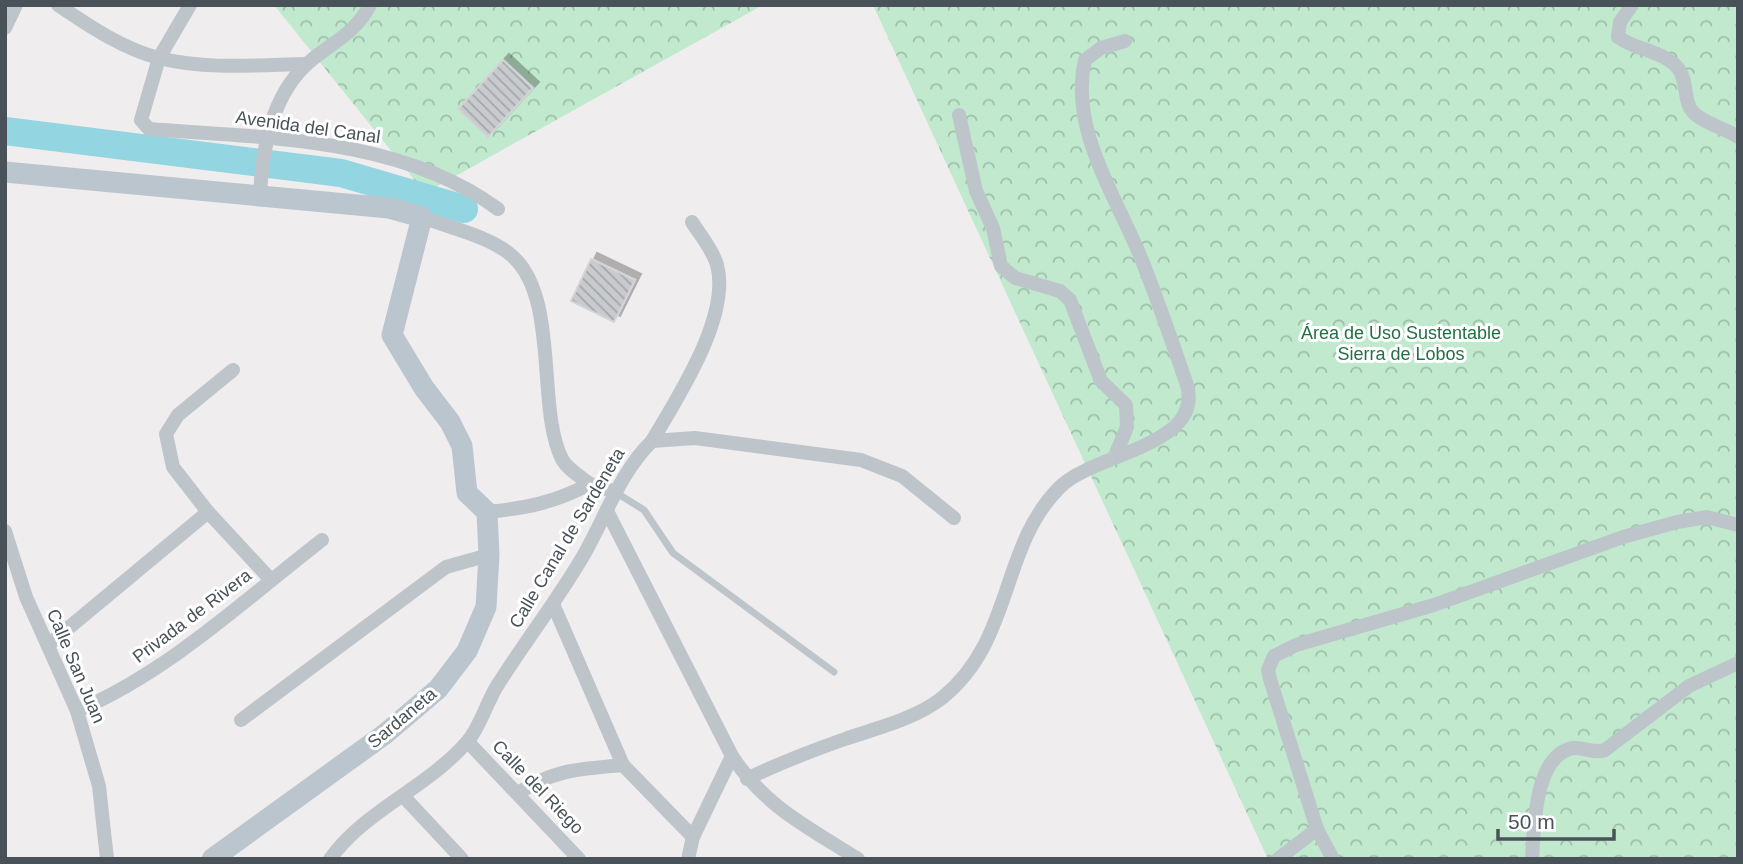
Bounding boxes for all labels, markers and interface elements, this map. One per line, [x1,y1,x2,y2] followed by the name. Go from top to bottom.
[234,107,382,147] street label: Avenida del Canal
[1301,323,1501,364] park label: Área de Uso Sustentable Sierra de Lobos
[505,444,629,631] street label: Calle Canal de Sardeneta
[129,564,256,667] street label: Privada de Rivera
[43,606,109,726] street label: Calle San Juan
[364,683,441,752] street label: Sardaneta
[488,736,588,838] street label: Calle del Riego
[1498,798,1614,842] scale bar
[1508,810,1555,833] text: 50 m

